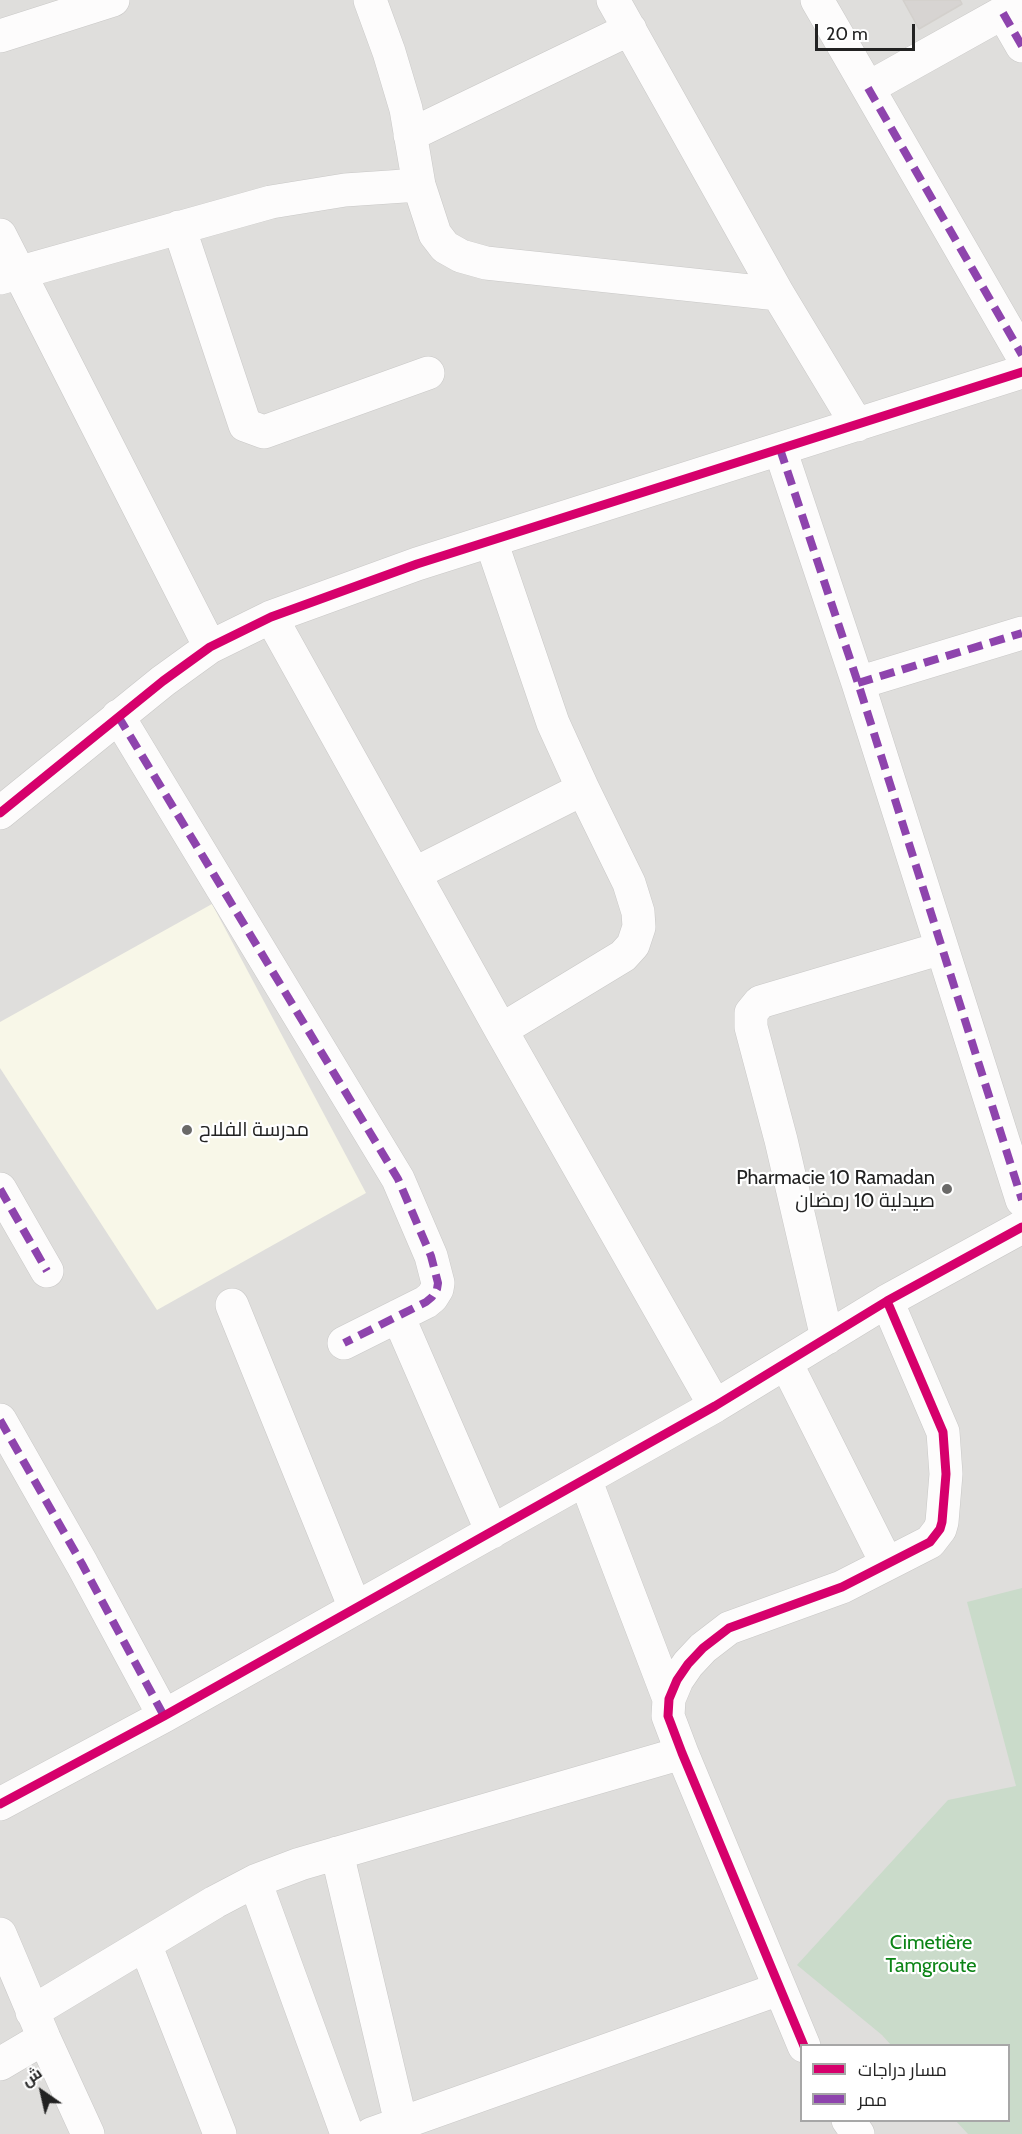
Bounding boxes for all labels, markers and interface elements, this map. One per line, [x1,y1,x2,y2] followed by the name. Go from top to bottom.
[818,12,918,50] scale bar
[826,23,868,45] text: 20 m
[199,1118,309,1142] place label: مدرسة الفلاح
[180,1123,194,1137] marker: مدرسة الفلاح
[736,1166,935,1213] place label: Pharmacie 10 Ramadan صيدلية 10 رمضان
[940,1182,954,1196] marker: Pharmacie 10 Ramadan صيدلية 10 رمضان
[886,1931,976,1978] park label: Cimetière Tamgroute
[800,2044,1010,2122] legend
[858,2059,947,2081] text: مسار دراجات
[12,2062,72,2122] north arrow
[18,2063,45,2090] text: ش
[858,2089,887,2111] text: ممر

